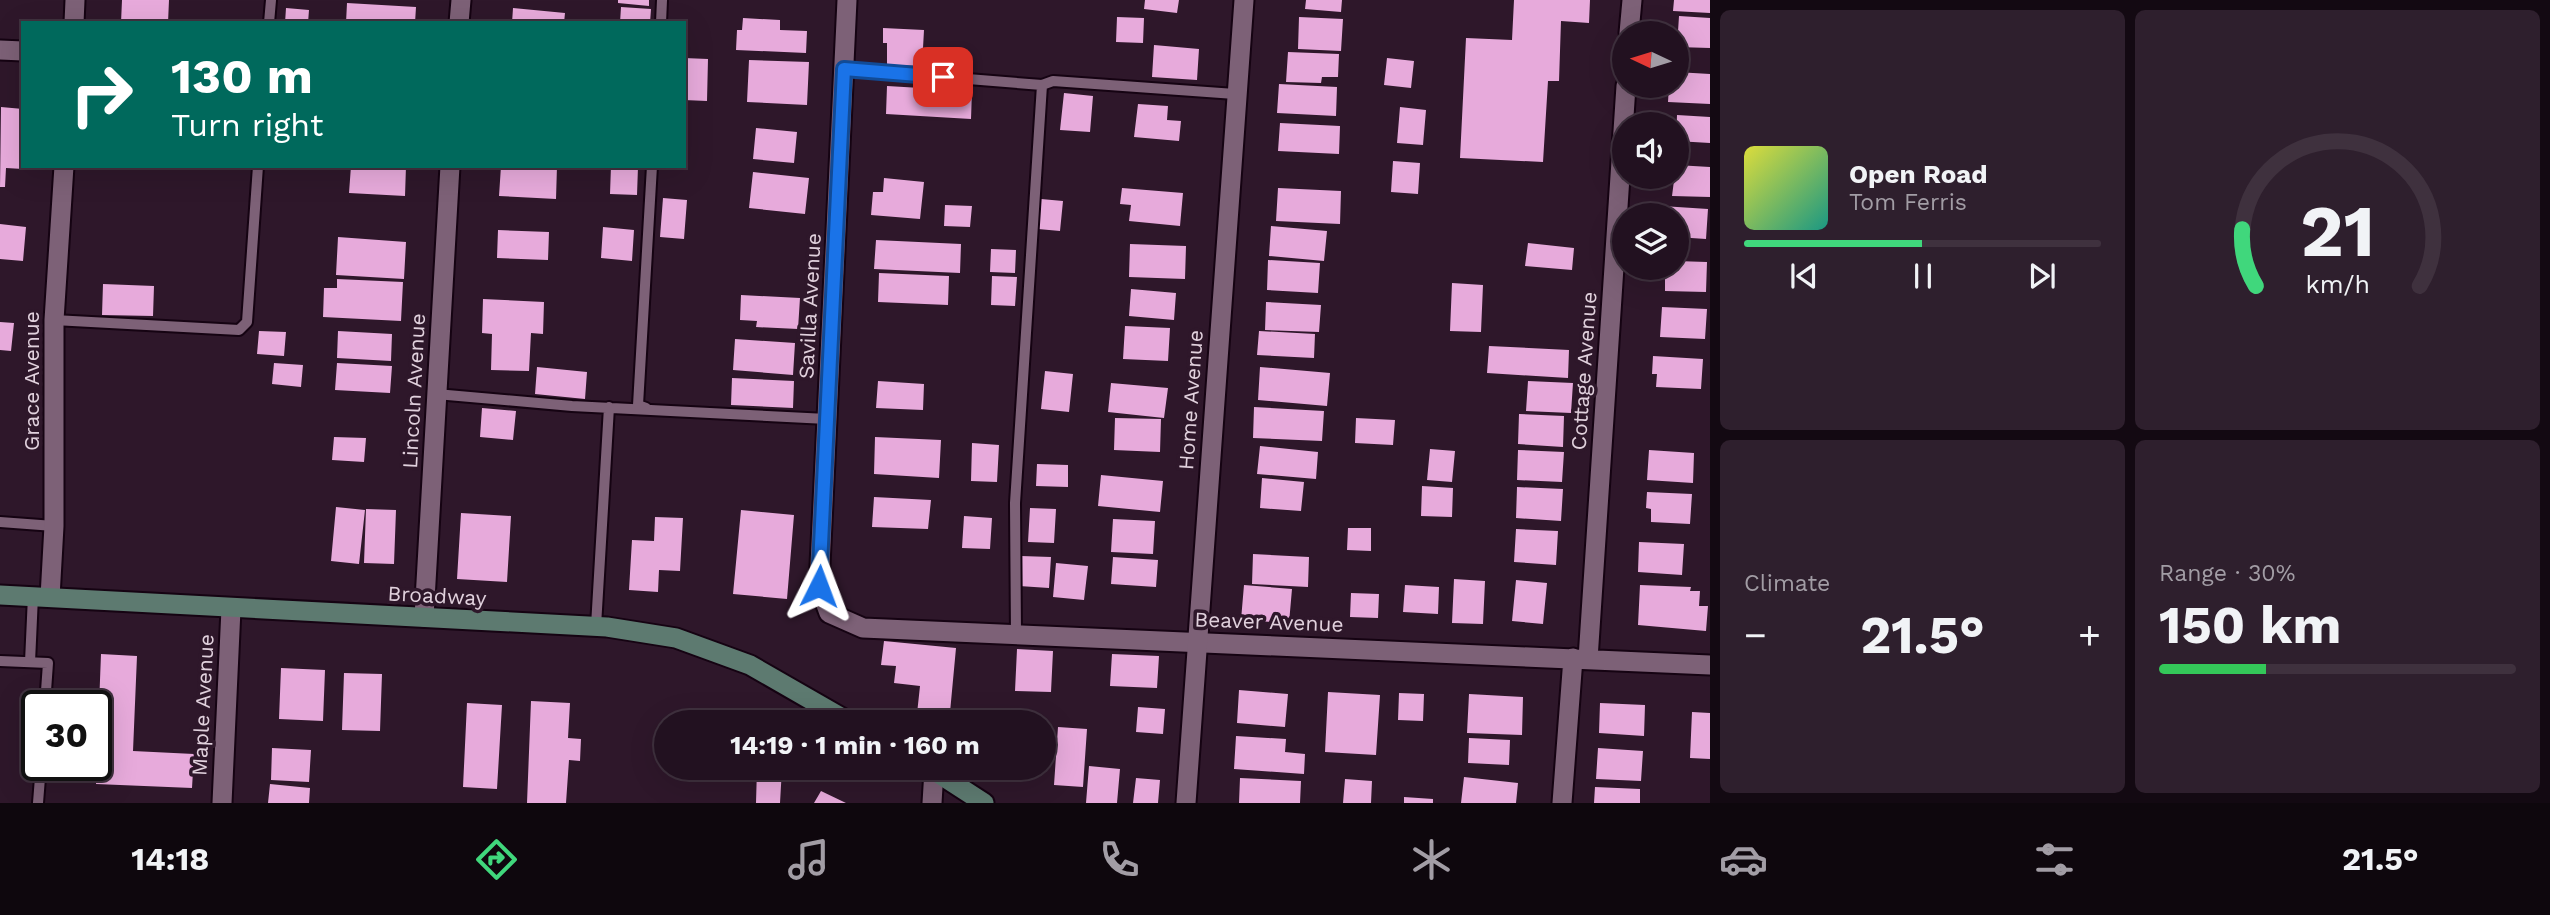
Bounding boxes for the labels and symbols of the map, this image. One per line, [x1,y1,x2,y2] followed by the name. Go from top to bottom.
[1612,21,1689,98] north arrow
[913,47,973,107] pin
[793,232,826,380] street label: Savilla Avenue
[1565,291,1602,451] street label: Cottage Avenue
[19,311,44,451] street label: Grace Avenue
[397,313,430,469] street label: Lincoln Avenue
[1173,329,1208,471] street label: Home Avenue
[782,549,856,623] position arrow
[387,580,487,611] street label: Broadway
[1194,606,1344,637] street label: Beaver Avenue
[186,633,219,777] street label: Maple Avenue
[21,690,112,781] speed limit sign: 30

